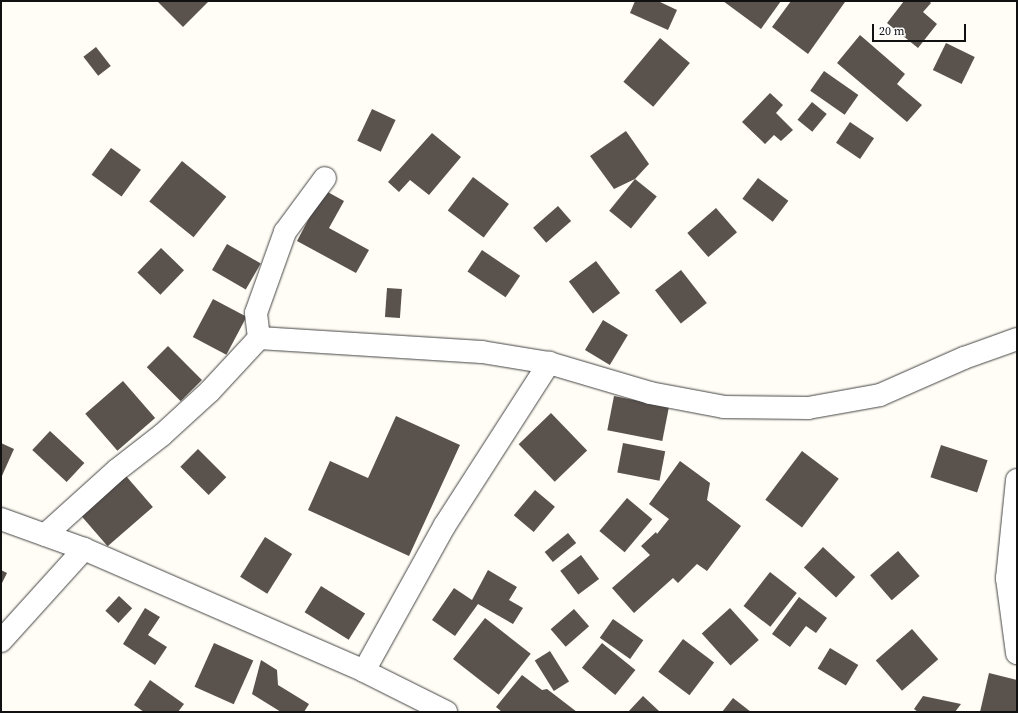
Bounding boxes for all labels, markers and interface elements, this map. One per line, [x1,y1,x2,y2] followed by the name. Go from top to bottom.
[874,16,968,42] scale bar
[879,23,905,39] text: 20 m

